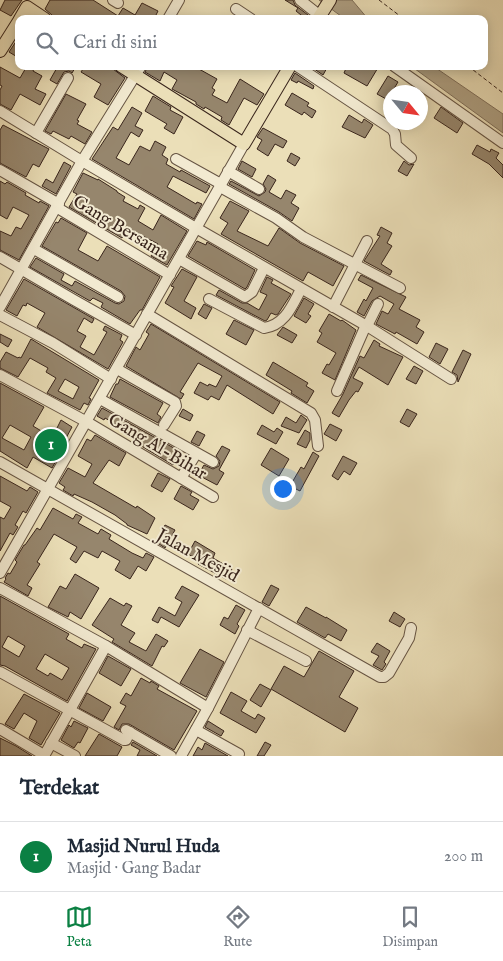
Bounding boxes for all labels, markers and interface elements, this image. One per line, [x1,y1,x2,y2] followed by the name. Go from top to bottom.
[15,15,488,70] search box
[33,29,61,57] icon: search
[73,31,157,55] text: Cari di sini
[383,85,428,130] north arrow
[68,191,173,266] street label: Gang Bersama
[104,409,211,486] street label: Gang Al-Bihar
[35,426,67,464] pin: 1
[270,476,296,502] your location
[150,523,243,589] street label: Jalan Mesjid
[20,775,99,802] text: Terdekat
[67,835,220,859] text: Masjid Nurul Huda
[33,847,39,867] text: 1
[444,847,483,867] text: 200 m
[67,859,201,879] text: Masjid · Gang Badar
[65,903,93,951] tab: Peta
[223,903,252,951] tab: Rute
[382,903,438,951] tab: Disimpan

